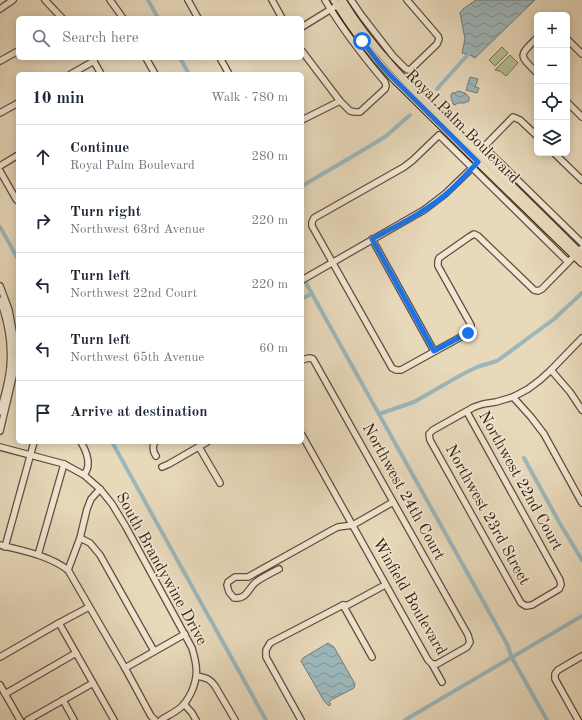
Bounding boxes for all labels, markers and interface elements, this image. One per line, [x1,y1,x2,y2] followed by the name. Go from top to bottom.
[534,12,570,156] map controls
[534,12,570,48] button: +
[16,16,304,60] search box
[30,27,52,49] icon: search
[62,31,139,46] text: Search here
[353,32,371,50] route start
[534,48,570,84] button: −
[402,67,522,187] street label: Royal Palm Boulevard
[534,84,570,120] button: locate
[32,90,85,107] text: 10 min
[211,91,288,104] text: Walk · 780 m
[534,120,570,156] button: layers
[70,141,129,156] text: Continue
[32,146,54,168] icon: ahead
[251,150,288,163] text: 280 m
[70,159,195,172] text: Royal Palm Boulevard
[70,205,141,220] text: Turn right
[32,210,54,232] icon: right
[251,214,288,227] text: 220 m
[70,223,205,236] text: Northwest 63rd Avenue
[70,269,130,284] text: Turn left
[32,274,54,296] icon: left
[251,278,288,291] text: 220 m
[70,287,197,300] text: Northwest 22nd Court
[459,324,477,342] route end
[70,333,130,348] text: Turn left
[32,338,54,360] icon: left
[259,342,288,355] text: 60 m
[70,351,204,364] text: Northwest 65th Avenue
[32,402,54,424] icon: arrive
[70,405,208,420] text: Arrive at destination
[475,409,565,554] street label: Northwest 22nd Court
[359,421,447,564] street label: Northwest 24th Court
[442,442,532,588] street label: Northwest 23rd Street
[112,490,210,648] street label: South Brandywine Drive
[369,536,449,658] street label: Winfield Boulevard

